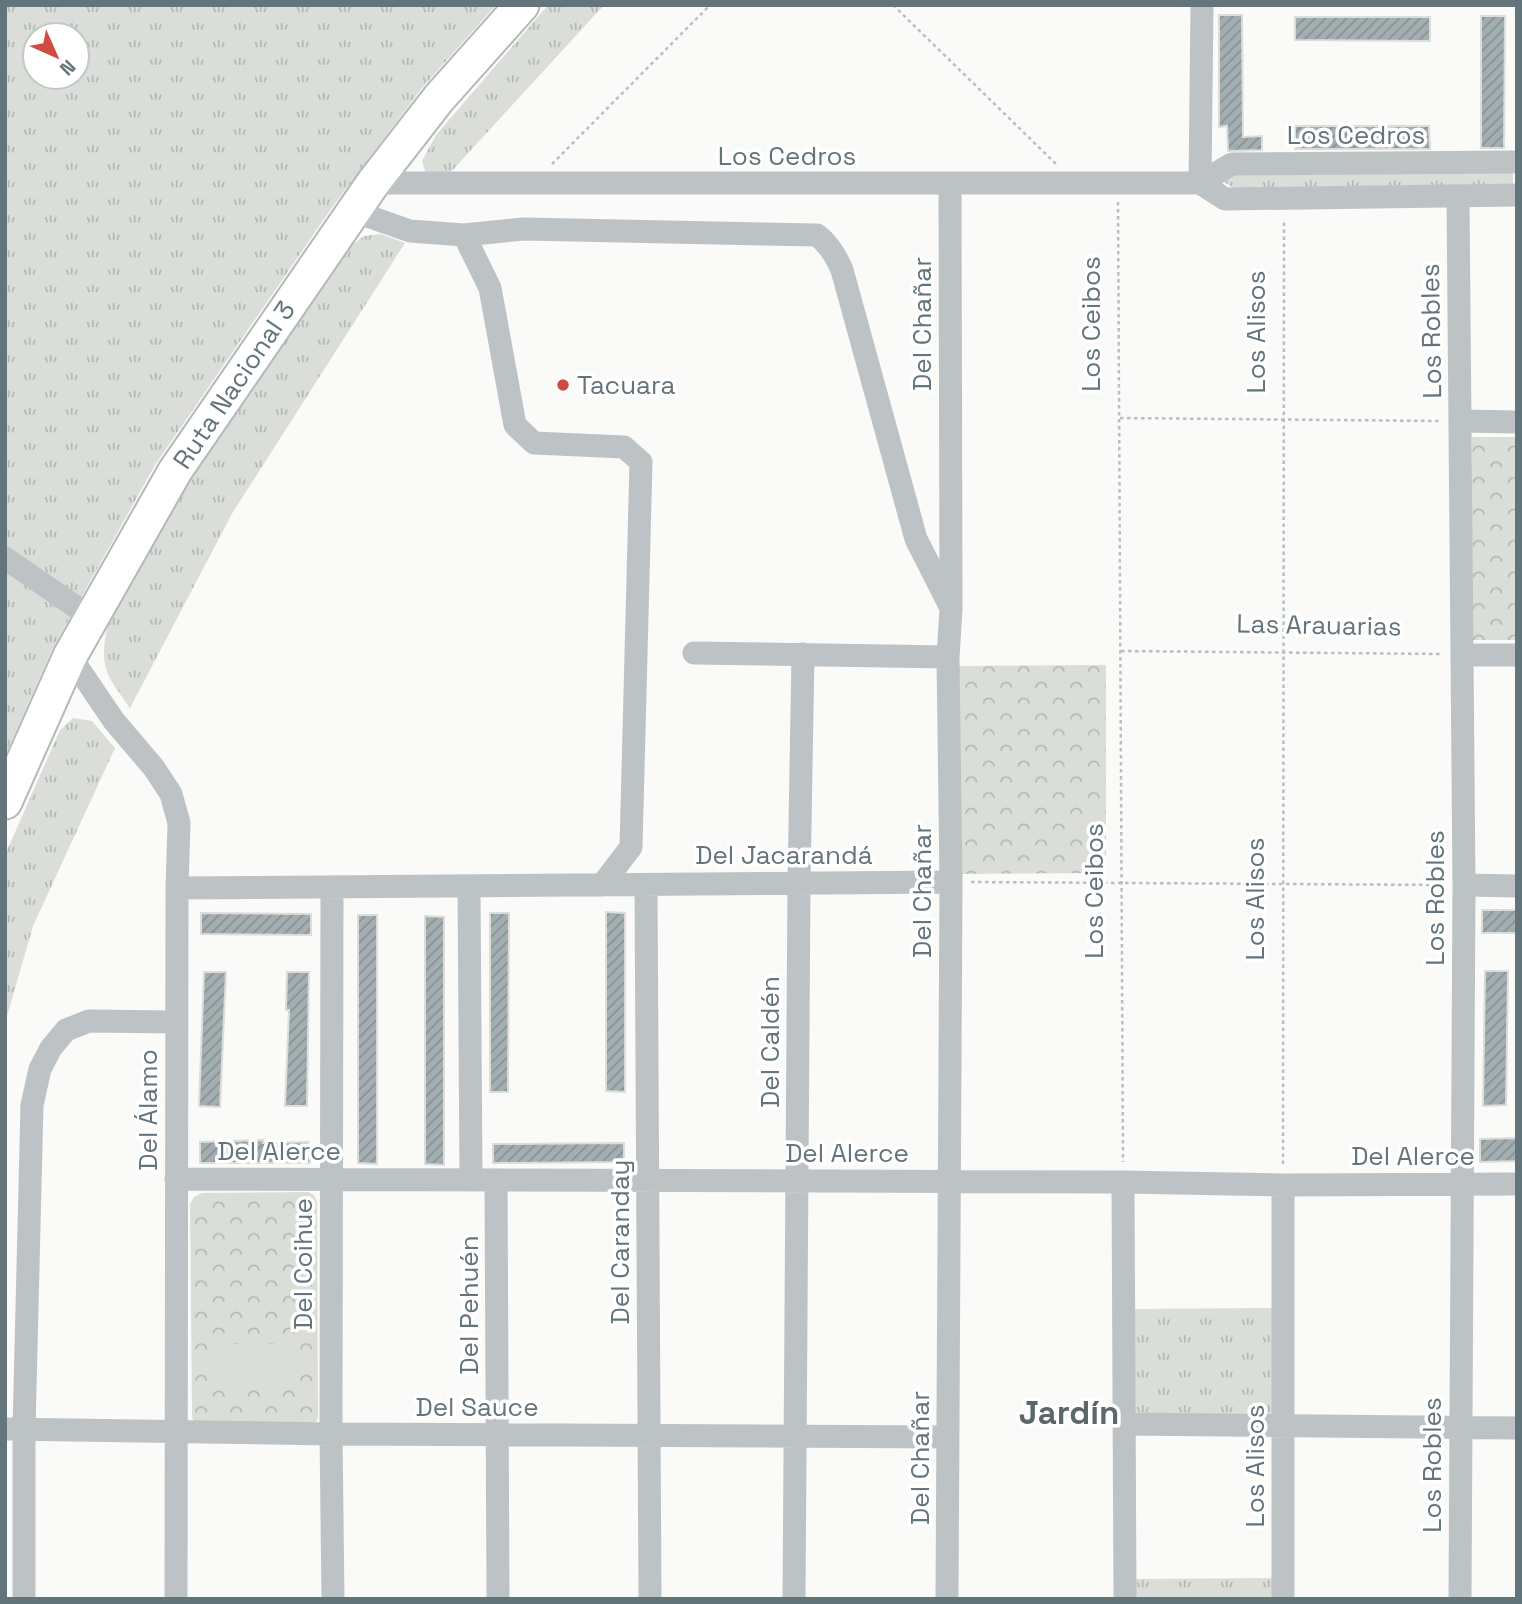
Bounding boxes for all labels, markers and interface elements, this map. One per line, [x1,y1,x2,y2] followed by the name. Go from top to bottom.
[21,21,91,91] north arrow
[54,54,81,81] text: N
[1287,118,1425,152] street label: Los Cedros
[718,139,856,173] street label: Los Cedros
[1074,256,1108,392] street label: Los Ceibos
[905,257,939,391] street label: Del Chañar
[1413,263,1449,399] street label: Los Robles
[1239,271,1273,393] street label: Los Alisos
[165,295,303,475] street label: Ruta Nacional 3
[577,368,675,402] place label: Tacuara
[555,377,571,393] marker: Tacuara
[1236,607,1402,643] street label: Las Arauarias
[1077,823,1111,959] street label: Los Ceibos
[905,824,939,958] street label: Del Chañar
[1418,830,1452,966] street label: Los Robles
[695,838,873,872] street label: Del Jacarandá
[1238,838,1272,960] street label: Los Alisos
[753,976,787,1108] street label: Del Caldén
[131,1049,165,1171] street label: Del Álamo
[217,1134,341,1168] street label: Del Alerce
[785,1136,909,1170] street label: Del Alerce
[1351,1139,1475,1173] street label: Del Alerce
[603,1160,637,1324] street label: Del Caranday
[286,1198,320,1330] street label: Del Coihue
[452,1235,486,1375] street label: Del Pehuén
[415,1390,539,1424] street label: Del Sauce
[903,1391,937,1525] street label: Del Chañar
[1019,1392,1119,1434] district label: Jardín
[1415,1397,1449,1533] street label: Los Robles
[1238,1405,1272,1527] street label: Los Alisos

